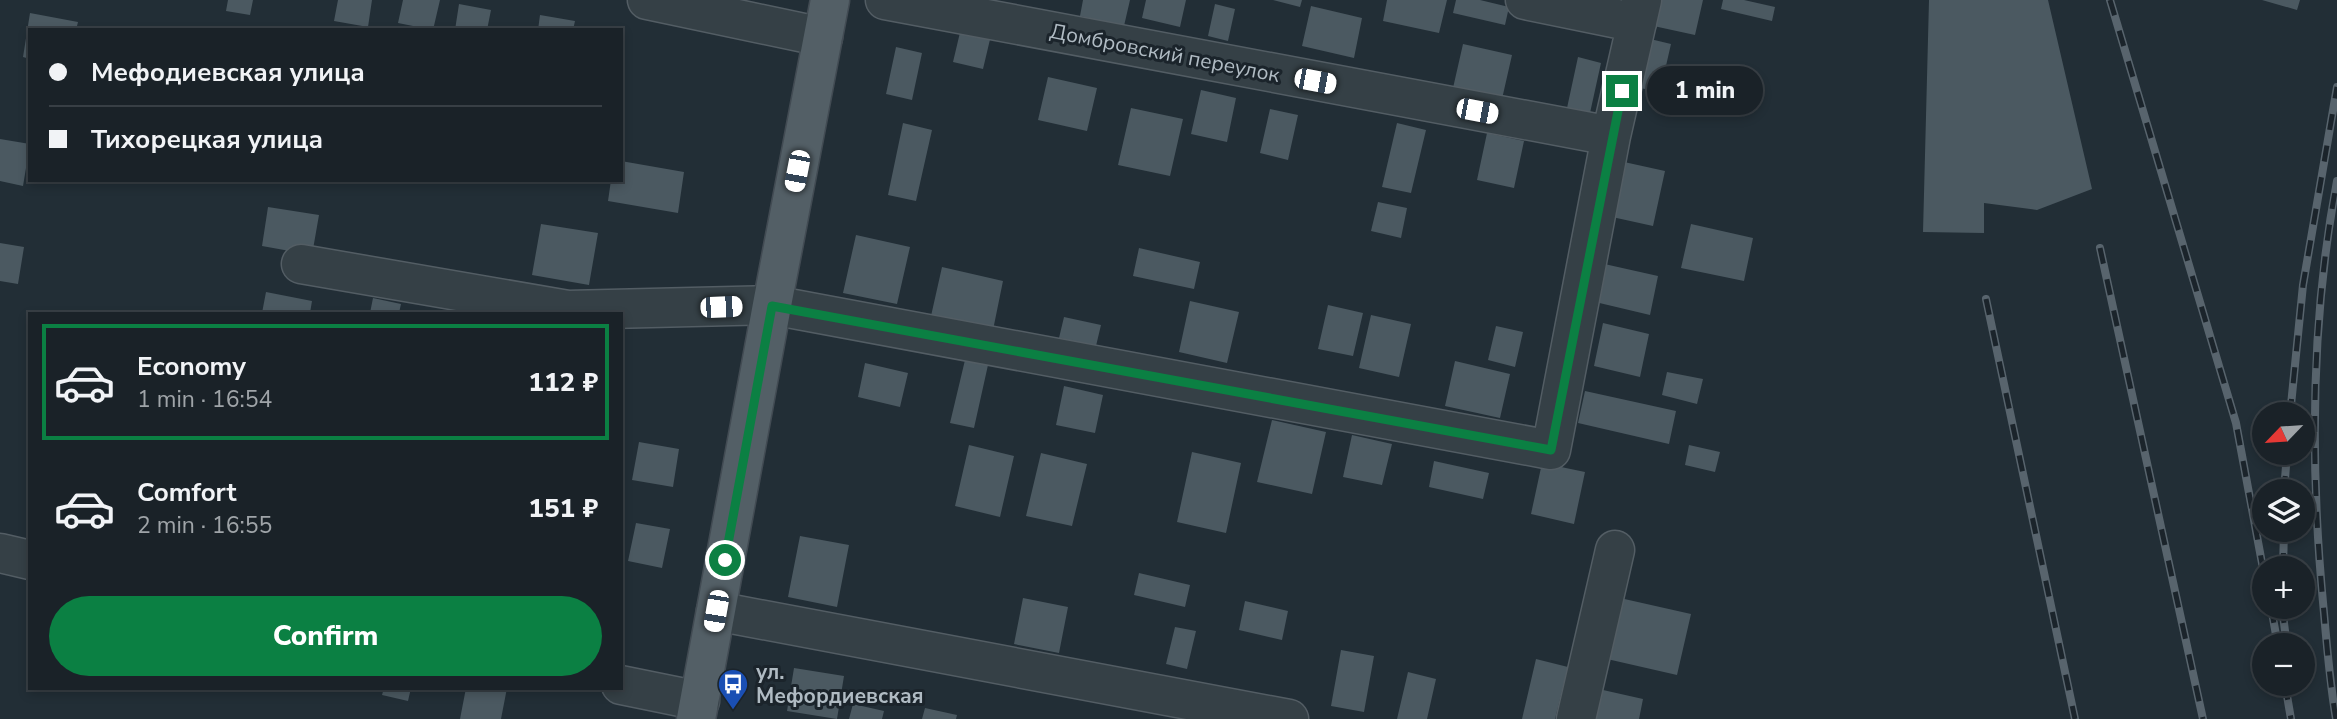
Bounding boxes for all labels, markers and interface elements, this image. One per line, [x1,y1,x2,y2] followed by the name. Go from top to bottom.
[1048,17,1283,89] street label: Домбровский переулок
[91,55,365,90] text: Мефодиевская улица
[1646,66,1762,116] callout: 1 min
[1293,67,1338,95] car
[1606,75,1638,107] route end
[1675,75,1735,106] text: 1 min
[1455,97,1500,125] car
[91,122,323,157] text: Тихорецкая улица
[783,148,812,194] car
[700,296,743,318] car
[137,349,246,384] text: Economy
[53,351,116,414] icon: car
[528,365,598,400] text: 112 ₽
[137,384,272,415] text: 1 min · 16:54
[2252,402,2315,466] north arrow
[2252,402,2315,696] map controls
[137,475,237,510] text: Comfort
[53,477,116,540] icon: car
[2252,479,2315,542] button: layers
[528,491,598,526] text: 151 ₽
[137,510,272,541] text: 2 min · 16:55
[709,544,741,576] route start
[2252,556,2315,619] button: +
[703,588,730,634] car
[49,596,602,676] button: Confirm
[2252,633,2315,696] button: −
[756,658,924,710] place label: ул. Мефордиевская
[716,667,750,711] bus stop icon: ул. Мефордиевская

